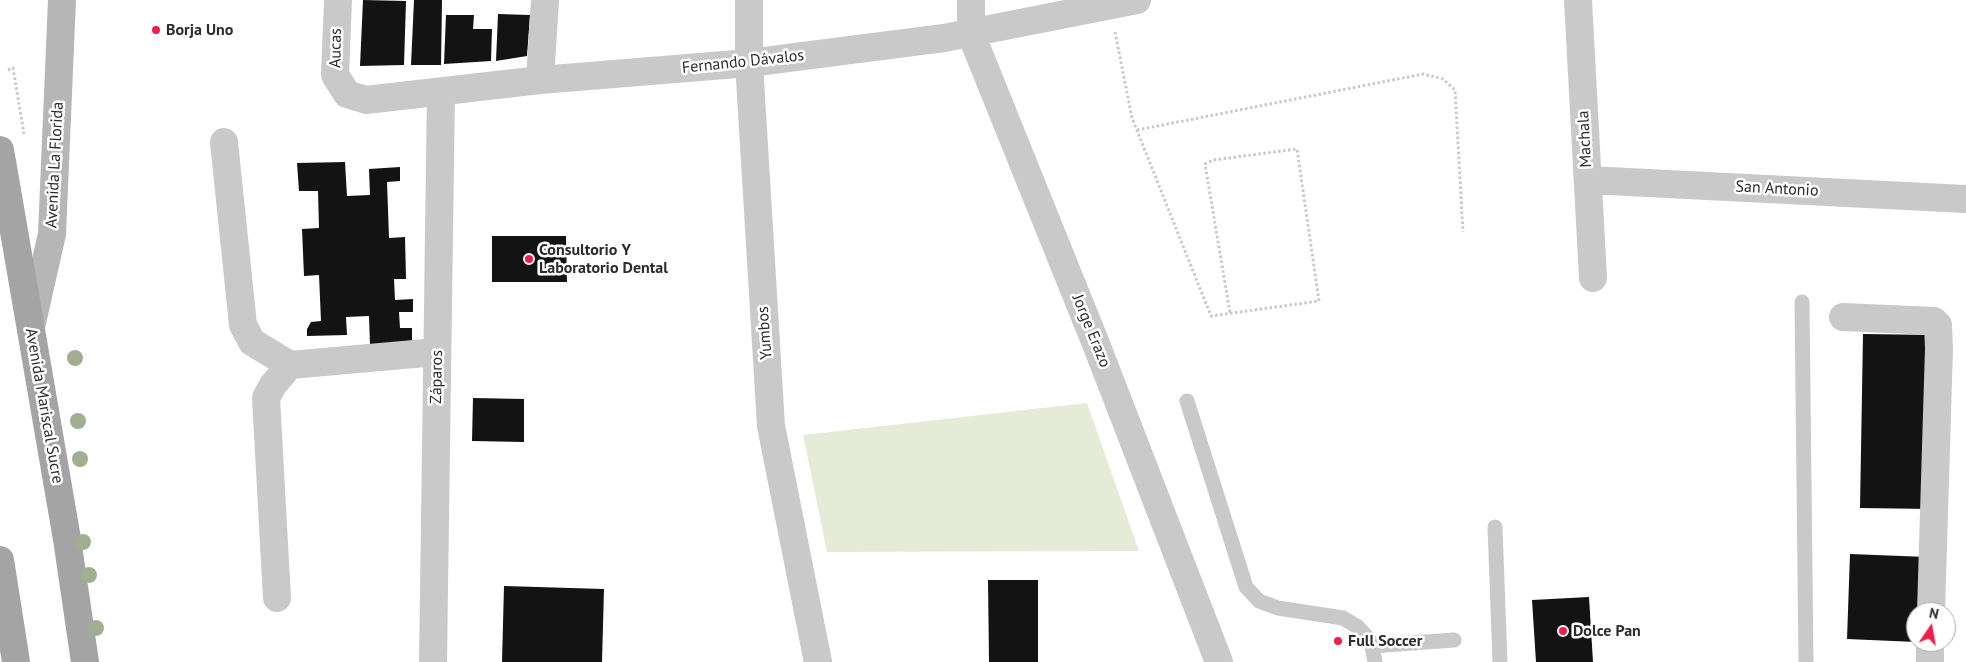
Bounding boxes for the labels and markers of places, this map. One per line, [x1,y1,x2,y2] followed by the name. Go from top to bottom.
[166,20,233,40] place label: Borja Uno
[150,24,162,36] marker: Borja Uno
[539,240,668,278] place label: Consultorio Y Laboratorio Dental
[523,253,535,265] marker: Consultorio Y Laboratorio Dental
[1573,621,1641,641] place label: Dolce Pan
[1557,625,1569,637] marker: Dolce Pan
[1348,631,1422,651] place label: Full Soccer
[1332,635,1344,647] marker: Full Soccer

